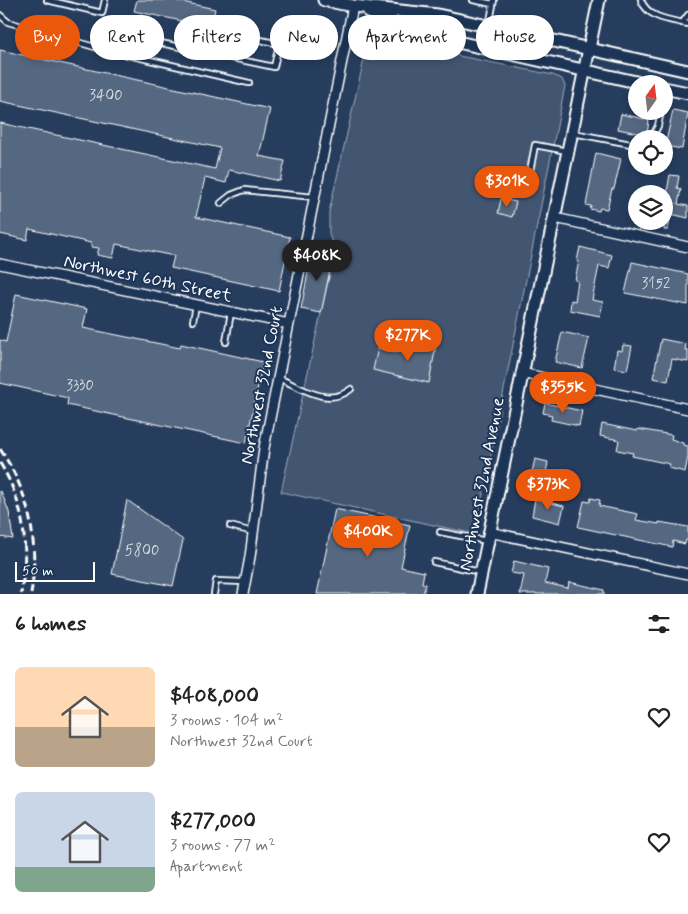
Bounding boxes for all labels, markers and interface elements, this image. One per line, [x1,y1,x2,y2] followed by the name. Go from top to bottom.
[15,15,80,60] chip: Buy
[90,15,164,60] chip: Rent
[174,15,260,60] chip: Filters
[270,15,338,60] chip: New
[348,15,466,60] chip: Apartment
[476,15,554,60] chip: House
[628,75,672,120] north arrow
[628,75,673,230] map controls
[89,86,123,106] house number: 3400
[628,130,673,175] button: locate
[472,166,542,208] pin: $301K
[485,171,529,192] text: $301K
[628,185,673,230] button: layers
[282,240,352,282] pin: $408K
[293,245,341,266] text: $408K
[61,249,235,309] street label: Northwest 60th Street
[642,274,670,294] house number: 3152
[235,304,289,466] street label: Northwest 32nd Court
[373,320,443,362] pin: $277K
[385,325,431,346] text: $277K
[528,372,598,414] pin: $355K
[66,376,94,396] house number: 3330
[540,377,586,398] text: $355K
[453,395,511,573] street label: Northwest 32nd Avenue
[513,468,583,511] pin: $373K
[527,474,569,495] text: $373K
[333,516,403,558] pin: $400K
[344,521,392,542] text: $400K
[125,541,159,561] house number: 5800
[15,559,95,582] scale bar
[22,562,53,580] text: 50 m
[15,610,86,638] text: 6 homes
[645,610,673,638] icon: filters
[170,682,259,710] text: $408,000
[55,687,115,747] icon: home
[645,703,673,731] icon: heart
[170,710,283,731] text: 3 rooms · 104 m²
[170,731,313,752] text: Northwest 32nd Court
[170,807,256,835] text: $277,000
[55,812,115,872] icon: home
[645,828,673,856] icon: heart
[170,835,275,856] text: 3 rooms · 77 m²
[170,856,243,877] text: Apartment

